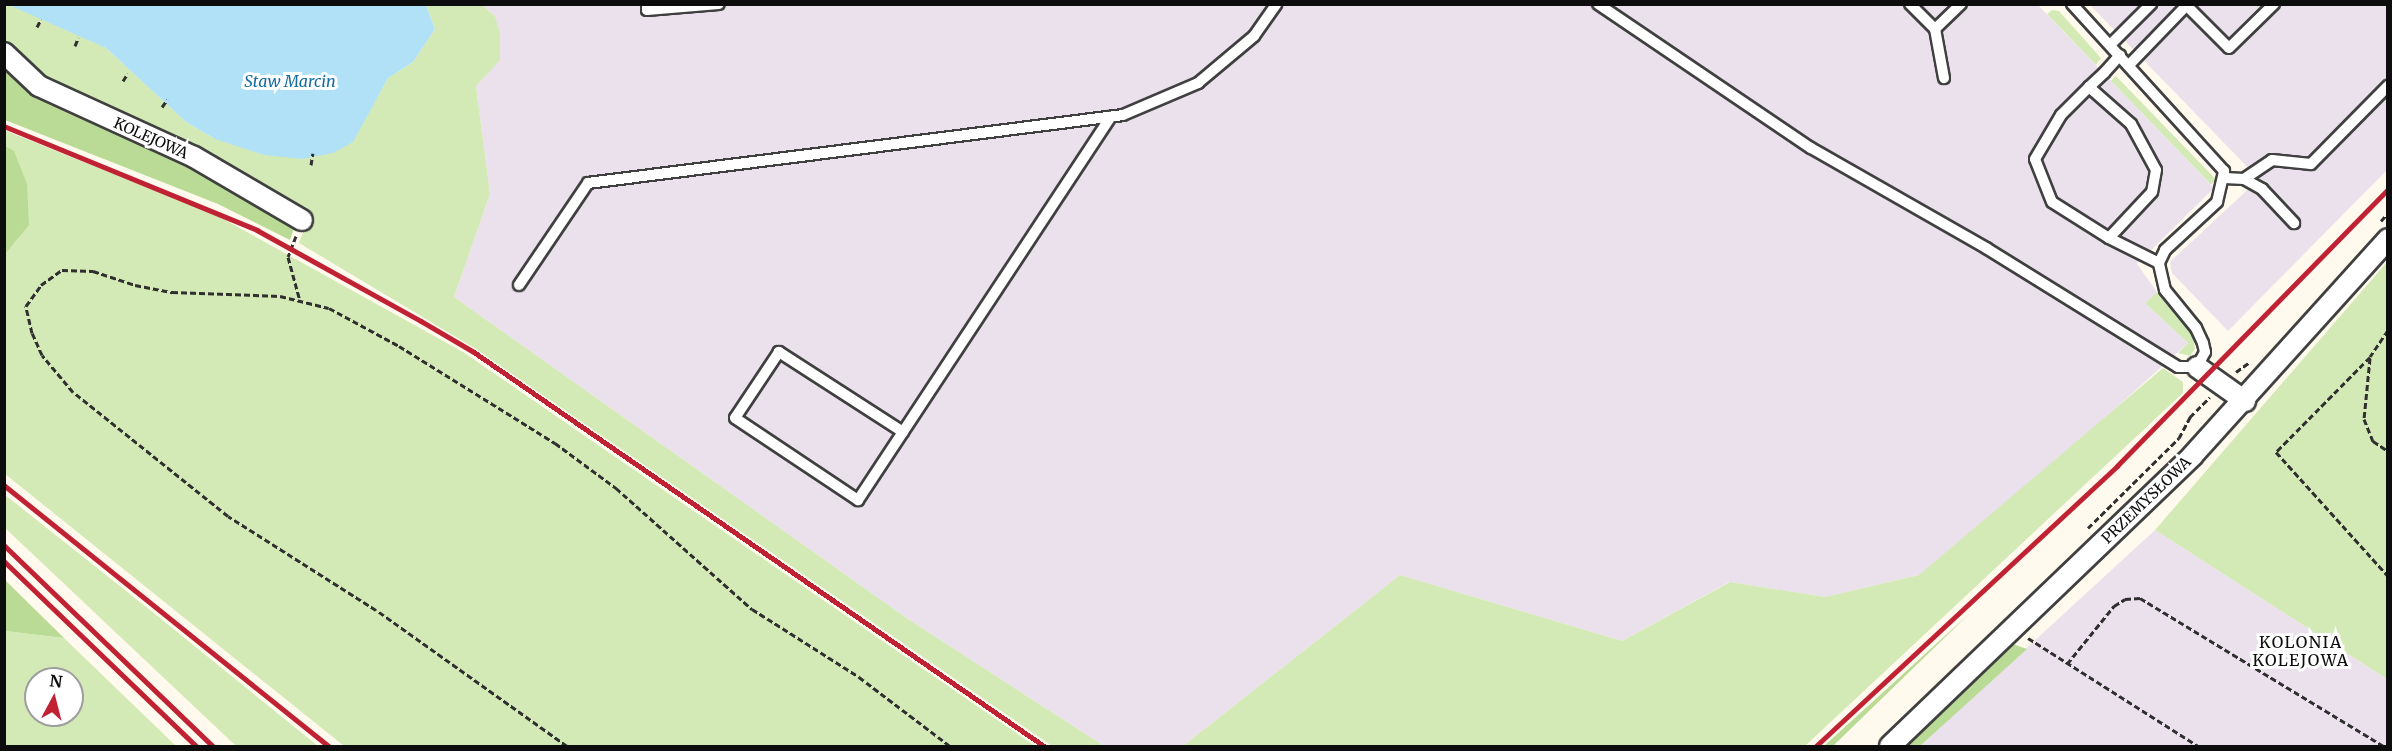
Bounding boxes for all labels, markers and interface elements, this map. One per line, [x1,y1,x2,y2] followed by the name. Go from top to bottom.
[244,71,336,91] water label: Staw Marcin
[111,114,191,162] street label: KOLEJOWA
[2098,453,2194,547] street label: PRZEMYSŁOWA
[2253,632,2349,670] district label: KOLONIA KOLEJOWA
[24,667,84,727] north arrow
[48,670,63,692] text: N

